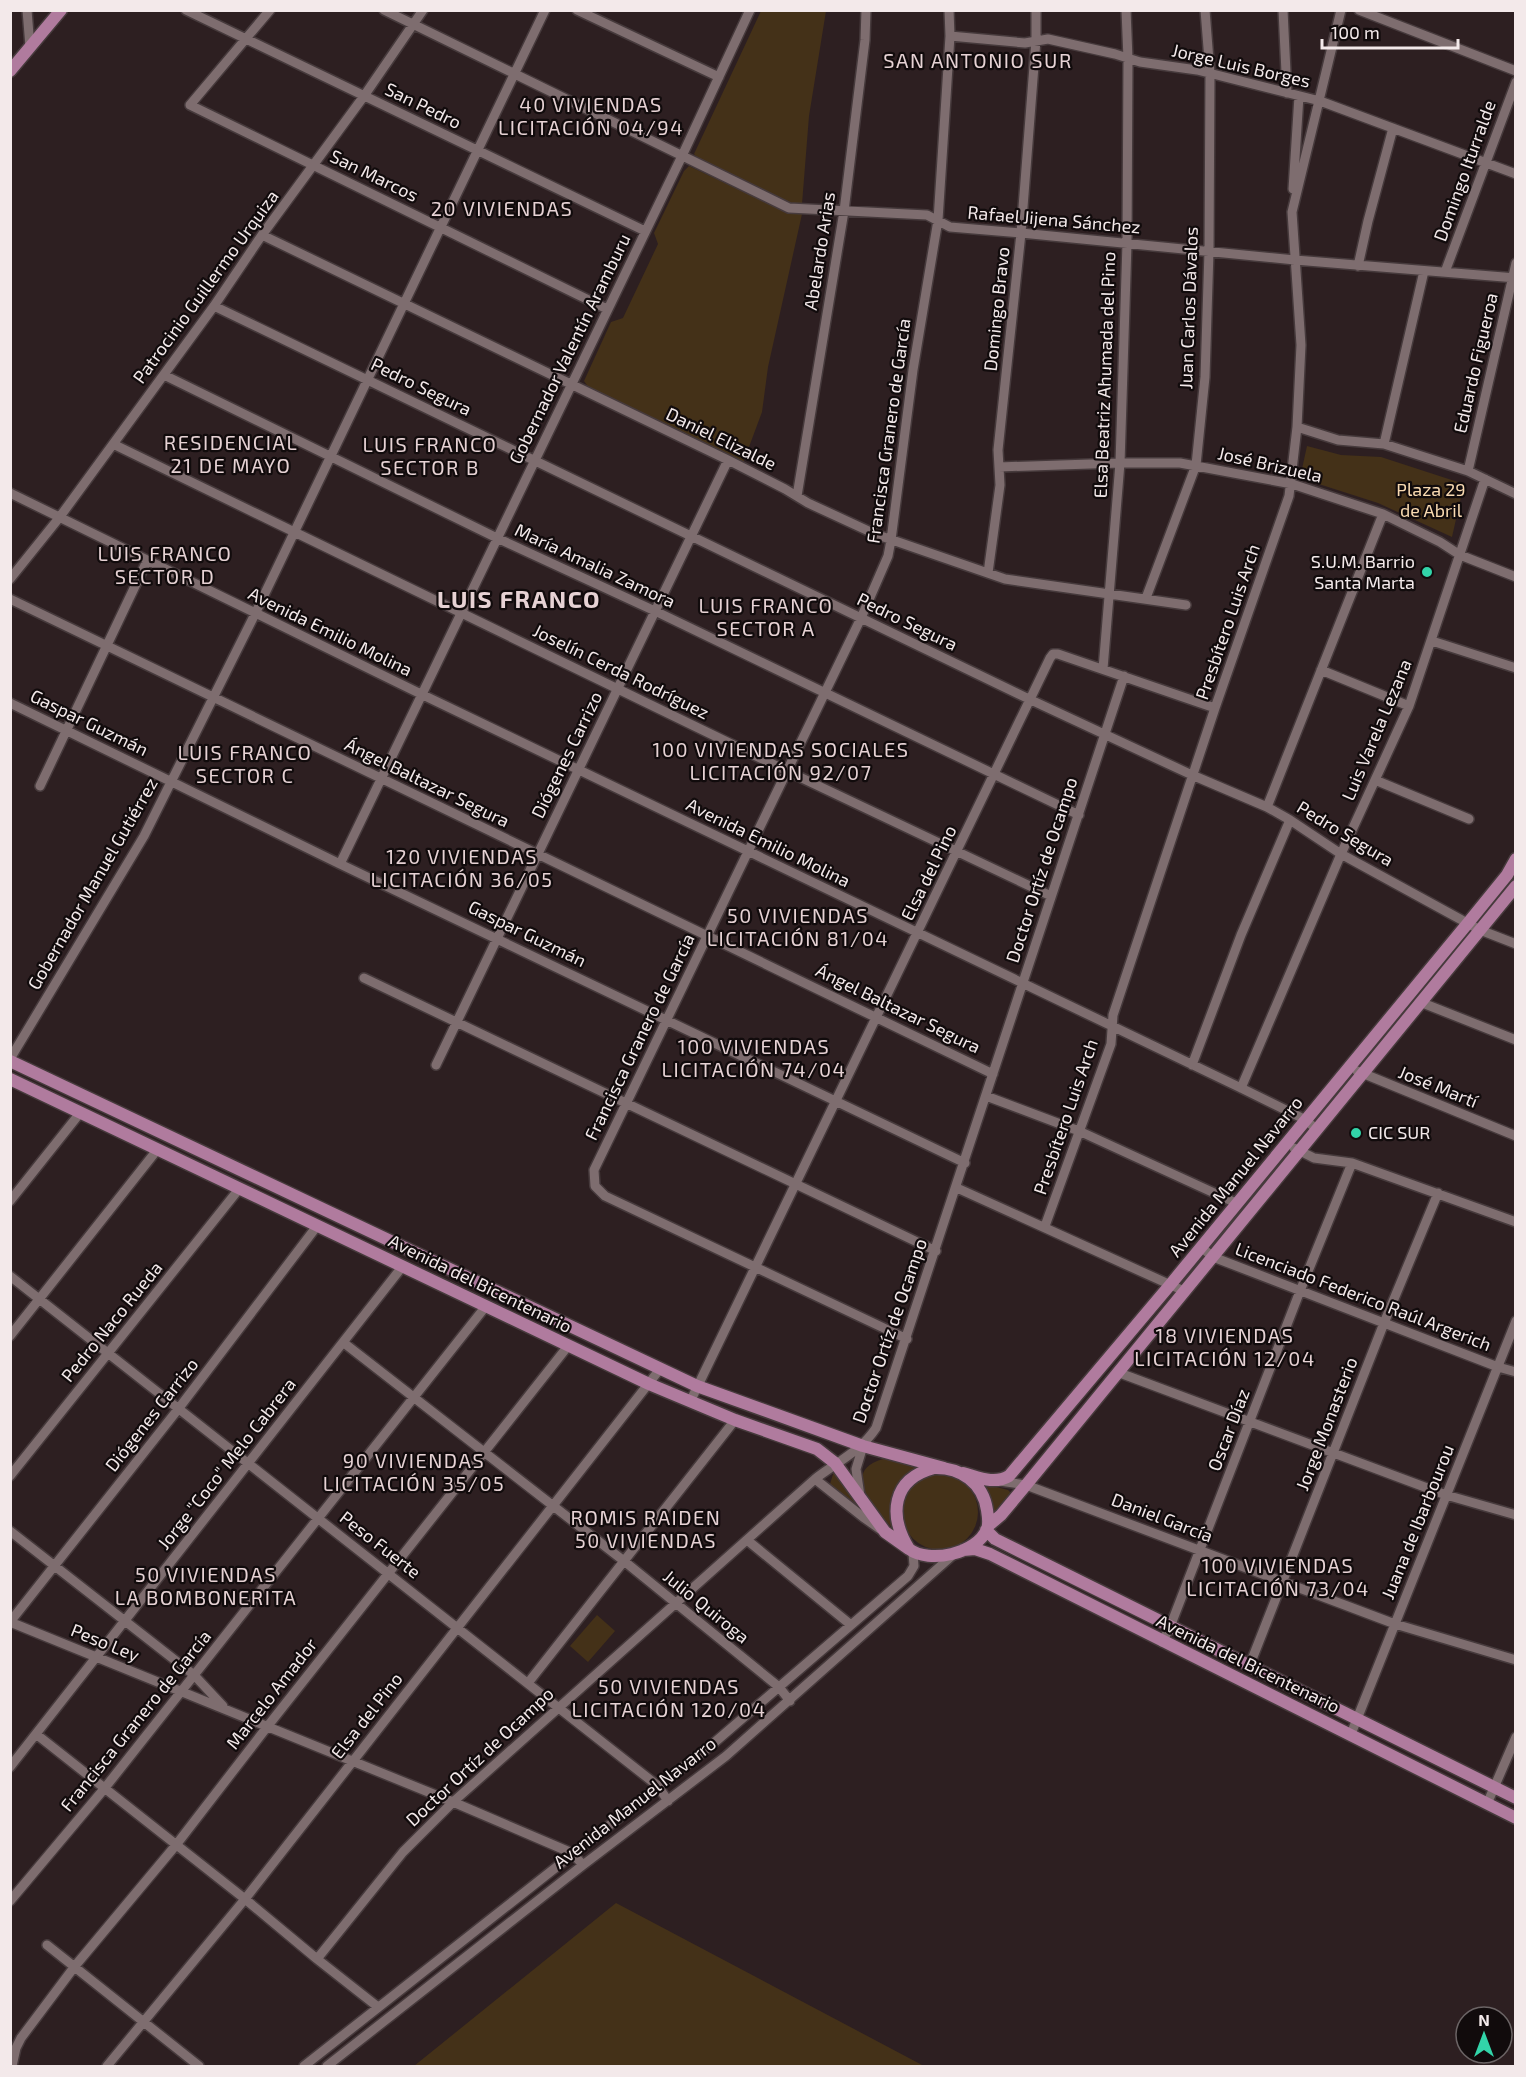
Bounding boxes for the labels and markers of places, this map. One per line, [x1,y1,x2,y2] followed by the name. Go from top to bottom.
[1311,550,1415,593] place label: S.U.M. Barrio Santa Marta
[1420,565,1434,579] marker: S.U.M. Barrio Santa Marta
[1368,1121,1430,1143] place label: CIC SUR
[1349,1126,1363,1140] marker: CIC SUR

